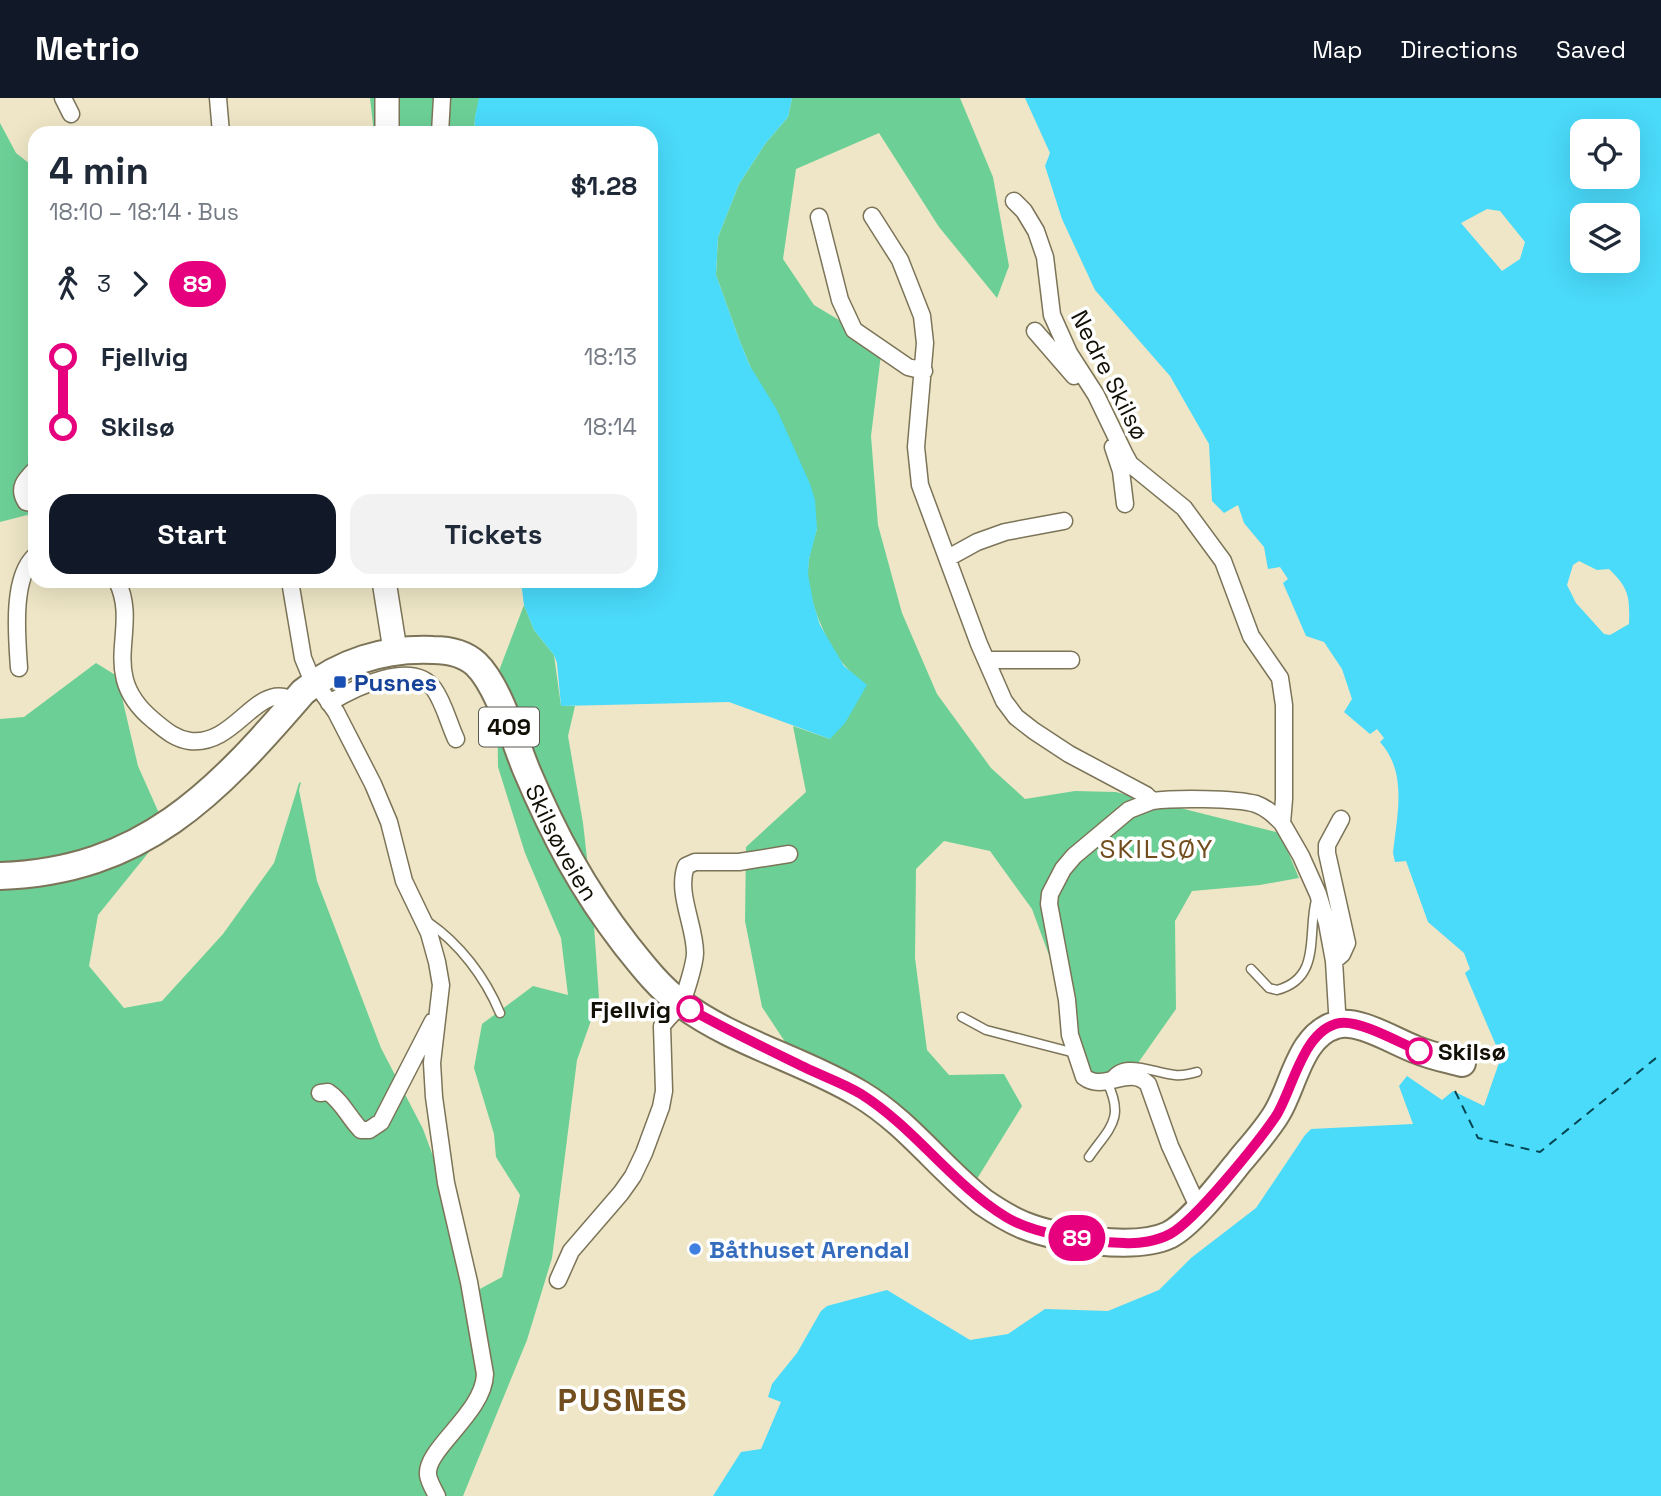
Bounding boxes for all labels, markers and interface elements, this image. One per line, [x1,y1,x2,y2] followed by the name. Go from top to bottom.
[35,28,140,70] text: Metrio
[1312,34,1362,65] text: Map
[1400,34,1518,65] text: Directions
[1556,34,1626,65] text: Saved
[1570,119,1640,273] map controls
[1570,119,1640,189] button: locate
[49,147,149,195] text: 4 min
[571,169,637,203] text: $1.28
[49,197,239,227] text: 18:10 – 18:14 · Bus
[1570,203,1640,273] button: layers
[49,265,87,303] icon: walk
[121,265,159,303] icon: forward
[183,268,212,299] text: 89
[97,269,111,299] text: 3
[1064,305,1156,445] street label: Nedre Skilsø
[101,340,188,374] text: Fjellvig
[584,342,637,372] text: 18:13
[101,410,175,444] text: Skilsø
[583,412,637,442] text: 18:14
[49,494,336,574] button: Start
[350,494,637,574] button: Tickets
[354,667,437,698] place label: Pusnes
[332,674,348,690] marker: Pusnes
[479,708,539,747] road number: 409
[519,779,606,906] street label: Skilsøveien
[1100,832,1214,866] district label: SKILSØY
[590,994,671,1025] place label: Fjellvig
[677,996,703,1022] marker: Fjellvig
[1438,1036,1506,1067] place label: Skilsø
[1406,1038,1432,1064] marker: Skilsø
[1046,1215,1108,1261] line badge: 89
[1062,1222,1092,1253] text: 89
[709,1234,910,1265] place label: Båthuset Arendal
[687,1241,703,1257] marker: Båthuset Arendal
[558,1380,688,1420] district label: PUSNES

